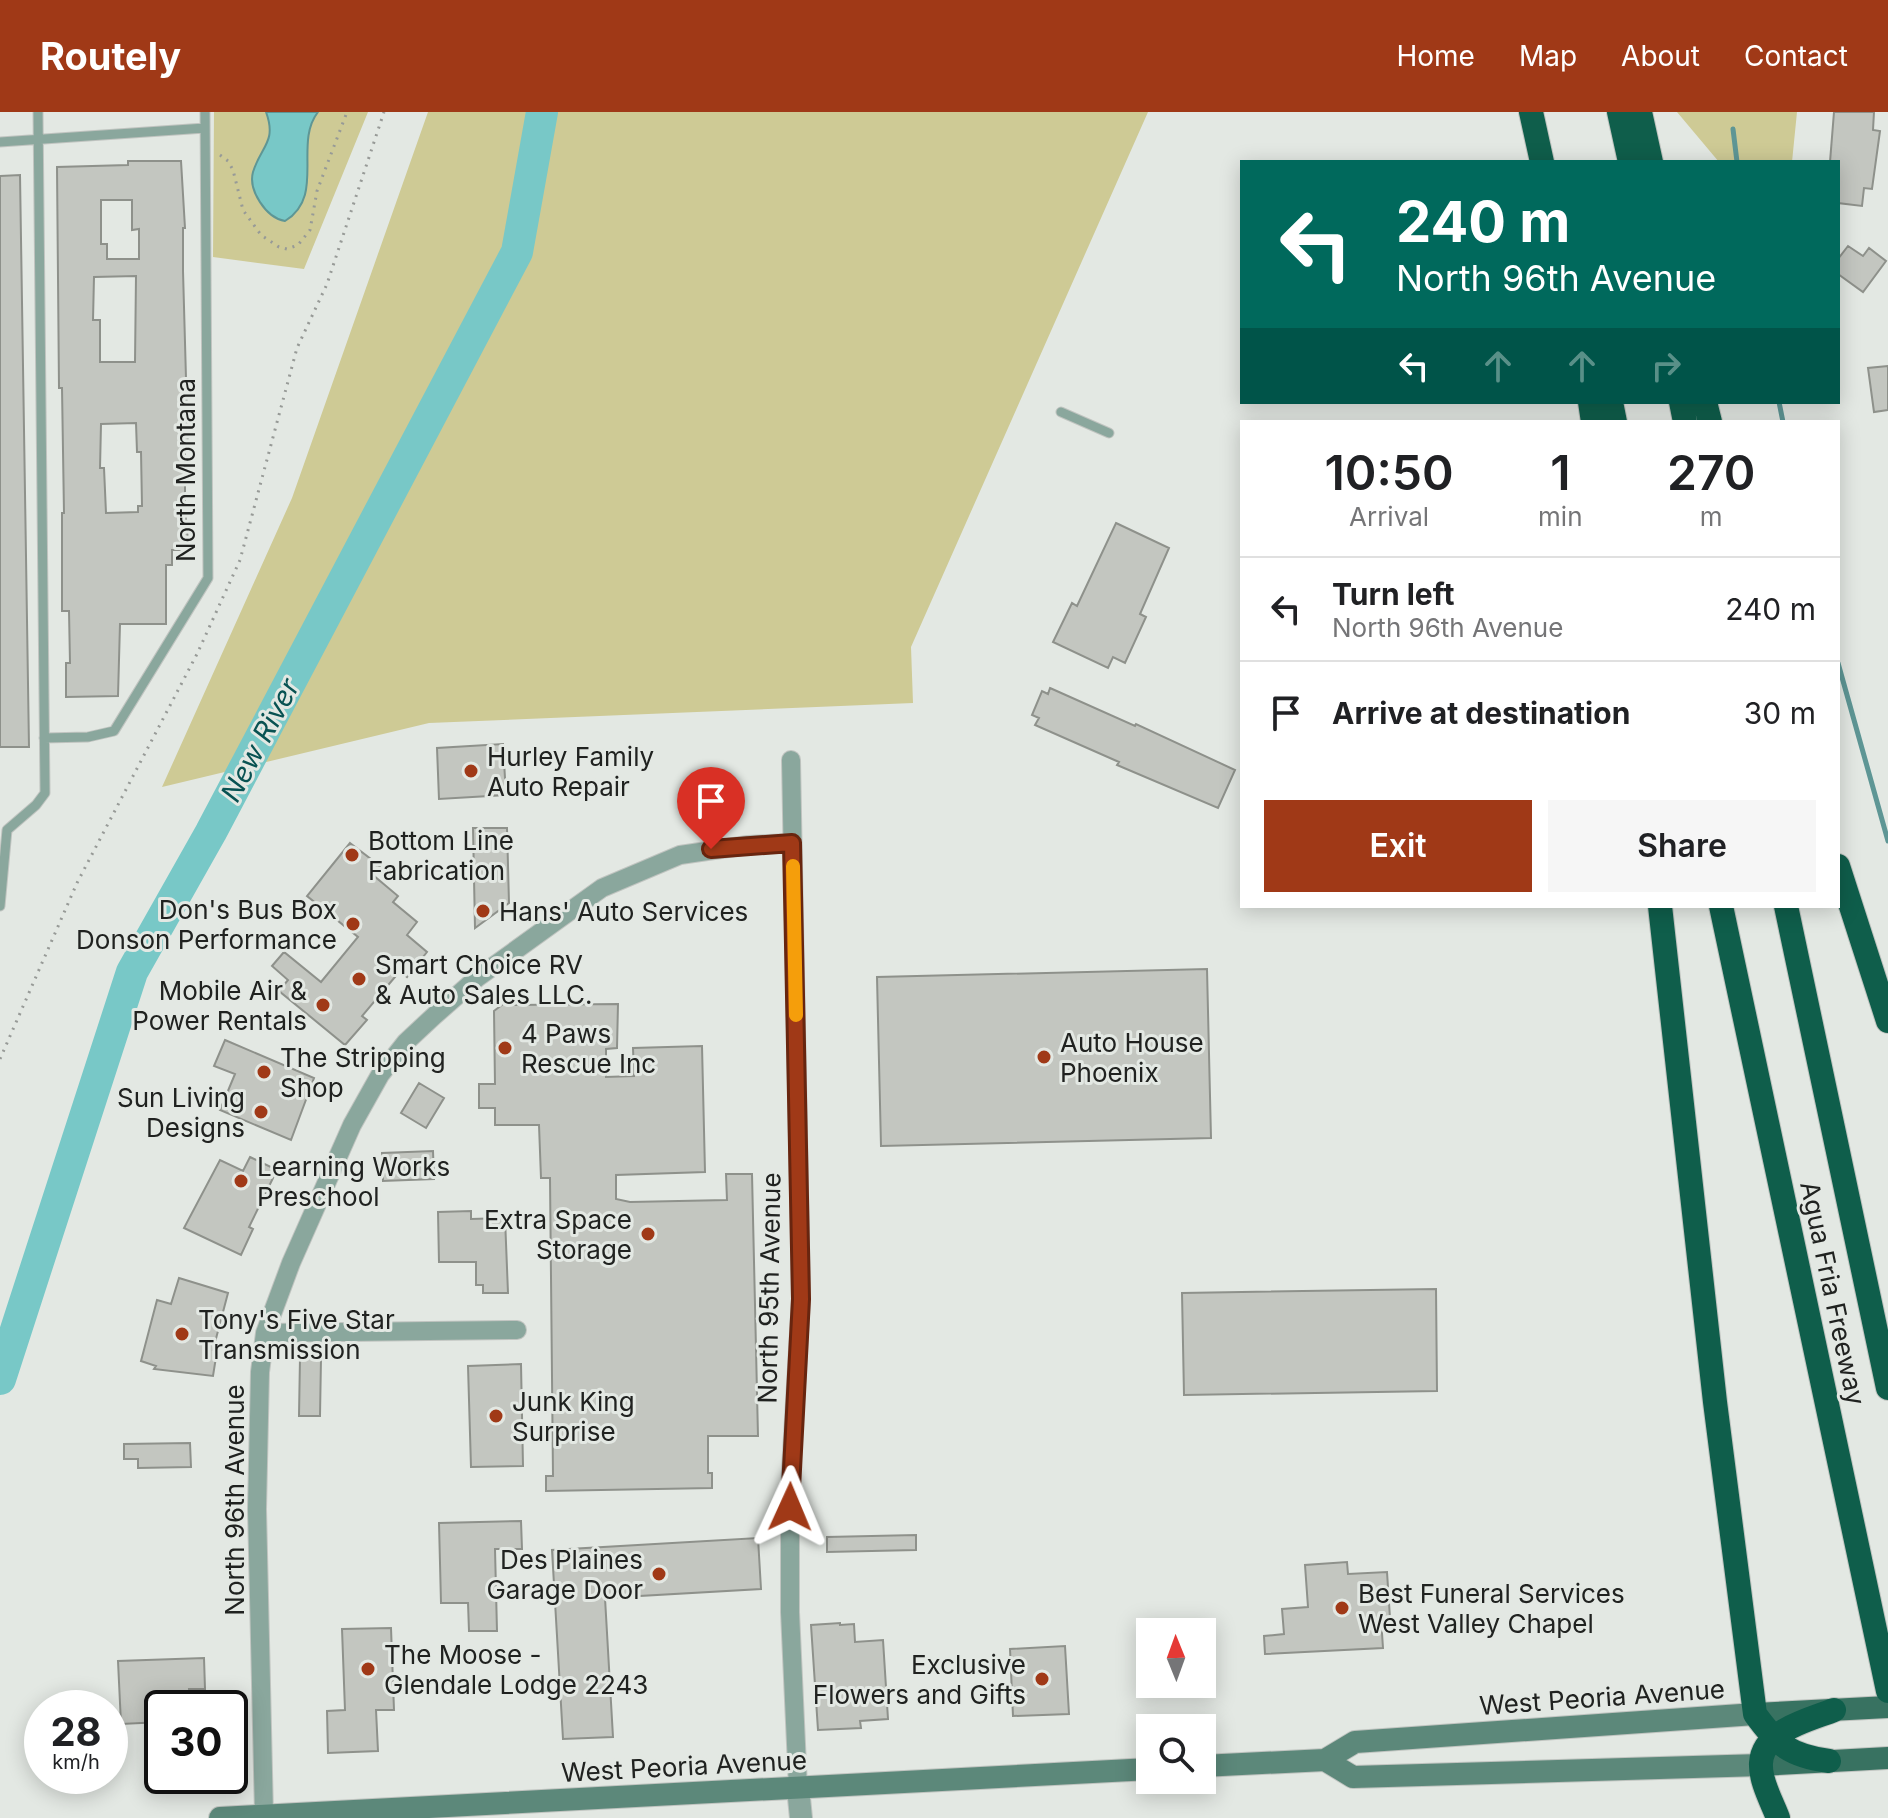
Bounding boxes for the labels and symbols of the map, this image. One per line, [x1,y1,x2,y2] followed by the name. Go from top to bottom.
[170,378,201,562] street label: North Montana
[213,672,307,807] water label: New River
[487,741,654,802] place label: Hurley Family Auto Repair
[462,762,480,780] marker: Hurley Family Auto Repair
[677,767,745,849] pin
[368,825,514,886] place label: Bottom Line Fabrication
[343,846,361,864] marker: Bottom Line Fabrication
[76,894,337,955] place label: Don's Bus Box Donson Performance
[499,896,748,927] place label: Hans' Auto Services
[474,902,492,920] marker: Hans' Auto Services
[344,915,362,933] marker: Don's Bus Box Donson Performance
[375,949,592,1010] place label: Smart Choice RV & Auto Sales LLC.
[350,970,368,988] marker: Smart Choice RV & Auto Sales LLC.
[132,975,307,1036] place label: Mobile Air & Power Rentals
[314,996,332,1014] marker: Mobile Air & Power Rentals
[521,1018,656,1079] place label: 4 Paws Rescue Inc
[1060,1027,1204,1088] place label: Auto House Phoenix
[496,1039,514,1057] marker: 4 Paws Rescue Inc
[280,1042,446,1103] place label: The Stripping Shop
[1035,1048,1053,1066] marker: Auto House Phoenix
[255,1063,273,1081] marker: The Stripping Shop
[117,1082,245,1143] place label: Sun Living Designs
[252,1103,270,1121] marker: Sun Living Designs
[257,1151,450,1212] place label: Learning Works Preschool
[232,1172,250,1190] marker: Learning Works Preschool
[751,1172,787,1404] street label: North 95th Avenue
[1794,1178,1872,1408] street label: Agua Fria Freeway
[484,1204,632,1265] place label: Extra Space Storage
[639,1225,657,1243] marker: Extra Space Storage
[198,1304,395,1365] place label: Tony's Five Star Transmission
[173,1325,191,1343] marker: Tony's Five Star Transmission
[219,1384,250,1616] street label: North 96th Avenue
[512,1386,635,1447] place label: Junk King Surprise
[487,1407,505,1425] marker: Junk King Surprise
[748,1465,832,1549] position arrow
[486,1544,643,1605] place label: Des Plaines Garage Door
[650,1565,668,1583] marker: Des Plaines Garage Door
[1358,1578,1625,1639] place label: Best Funeral Services West Valley Chapel
[1333,1599,1351,1617] marker: Best Funeral Services West Valley Chapel
[1136,1618,1216,1698] north arrow
[384,1639,648,1700] place label: The Moose - Glendale Lodge 2243
[813,1649,1026,1710] place label: Exclusive Flowers and Gifts
[359,1660,377,1678] marker: The Moose - Glendale Lodge 2243
[1033,1670,1051,1688] marker: Exclusive Flowers and Gifts
[1478,1673,1726,1721] street label: West Peoria Avenue
[144,1690,248,1794] speed limit sign: 30
[560,1744,808,1788] street label: West Peoria Avenue

